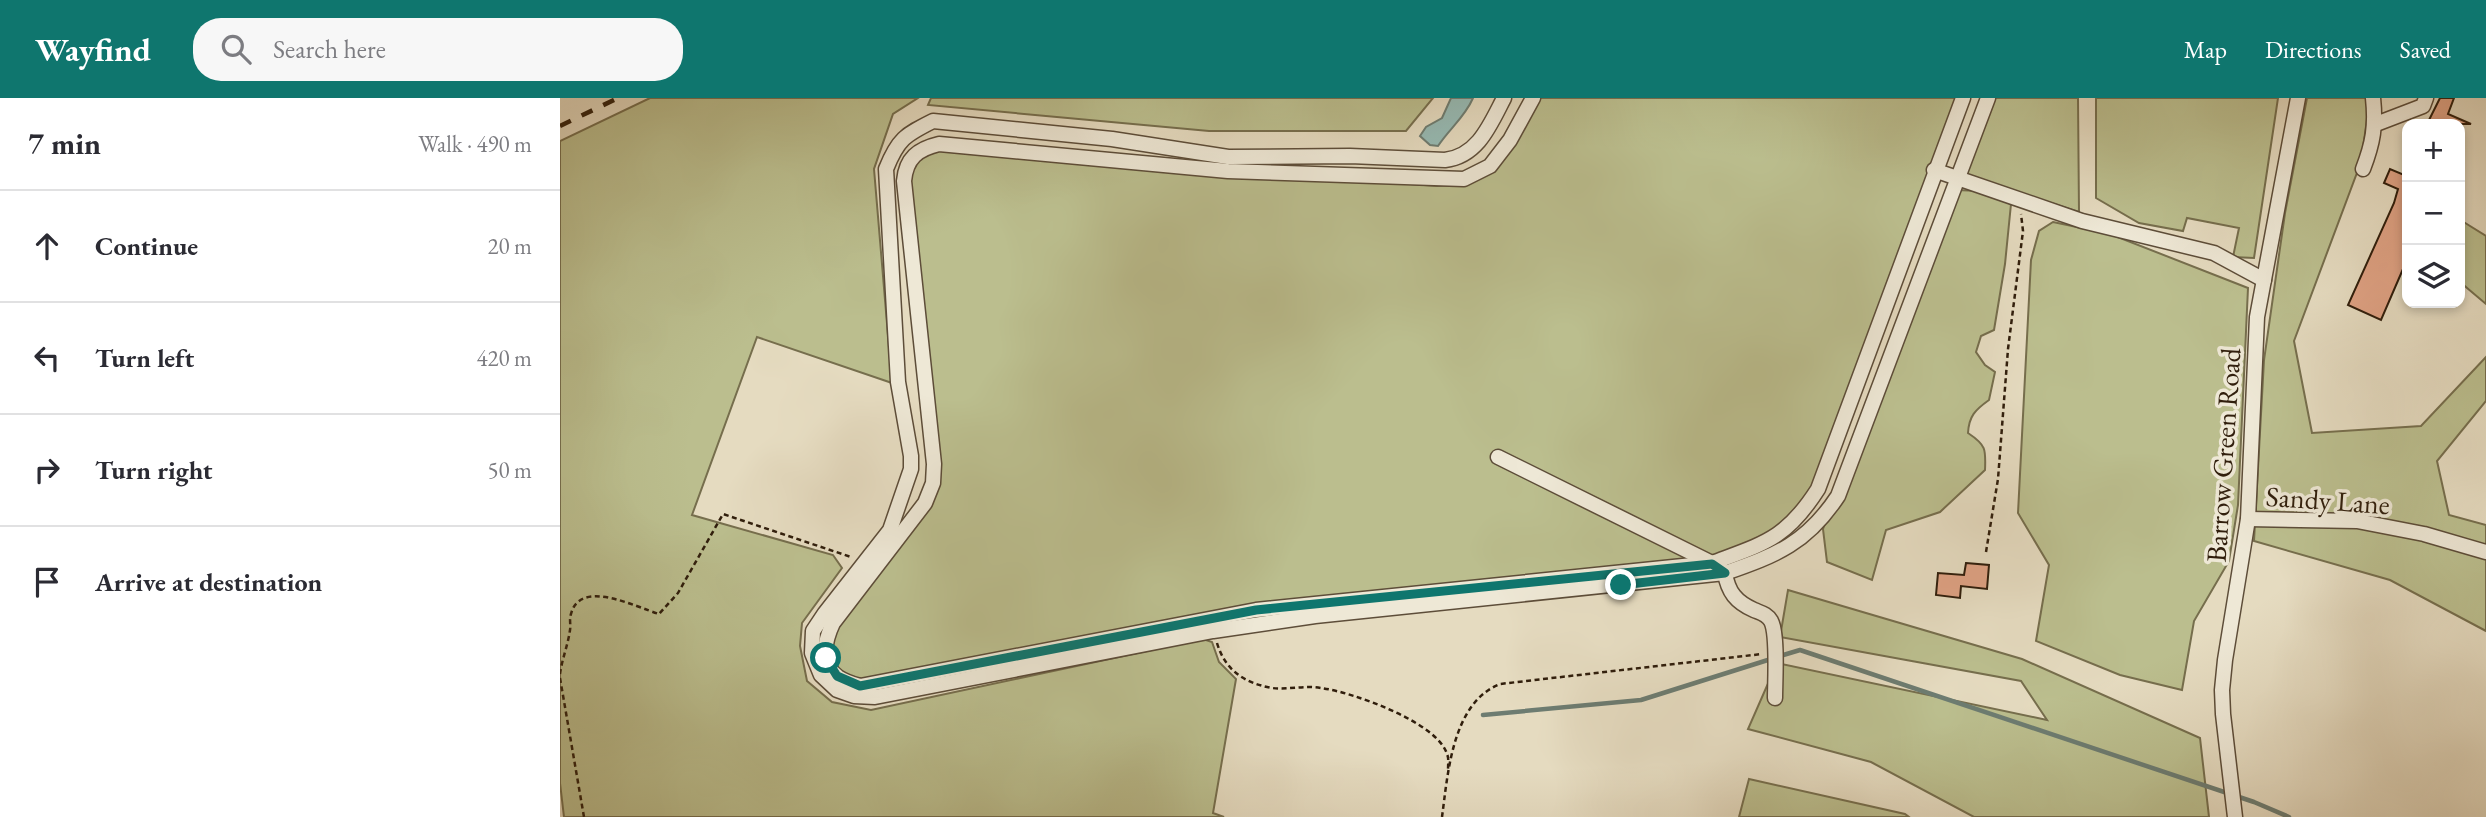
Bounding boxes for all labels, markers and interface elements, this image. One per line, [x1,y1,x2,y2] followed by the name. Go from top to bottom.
[193,18,683,81] search box
[35,28,151,71] text: Wayfind
[217,30,255,68] icon: search
[273,32,386,66] text: Search here
[2184,34,2227,65] text: Map
[2265,34,2362,65] text: Directions
[2400,34,2451,65] text: Saved
[2402,119,2465,308] map controls
[2402,119,2465,182] button: +
[28,124,101,163] text: 7 min
[418,129,532,159] text: Walk · 490 m
[2402,182,2465,245] button: −
[28,227,66,265] icon: ahead
[95,229,198,263] text: Continue
[487,231,532,261] text: 20 m
[2402,245,2465,308] button: layers
[28,339,66,377] icon: left
[95,341,194,375] text: Turn left
[476,343,532,373] text: 420 m
[2198,346,2249,563] street label: Barrow Green Road
[28,451,66,489] icon: right
[95,453,213,487] text: Turn right
[487,455,532,485] text: 50 m
[2265,478,2391,522] street label: Sandy Lane
[28,563,66,601] icon: arrive
[95,565,322,599] text: Arrive at destination
[1605,569,1636,600] route end
[810,642,841,673] route start

